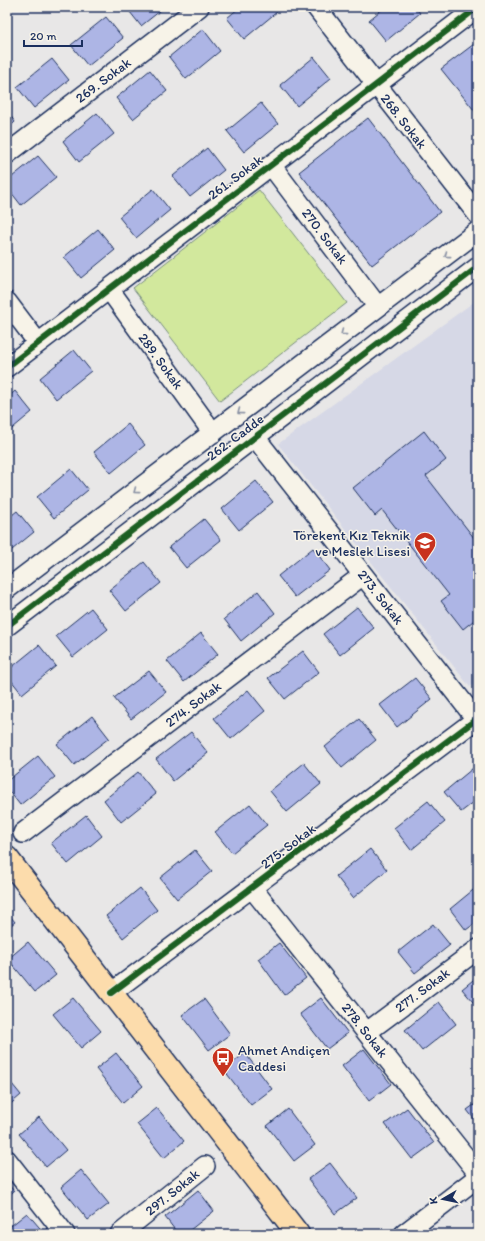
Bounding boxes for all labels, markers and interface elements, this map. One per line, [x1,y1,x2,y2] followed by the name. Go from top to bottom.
[24,22,82,48] scale bar
[30,29,57,43] text: 20 m
[72,54,134,107] street label: 269. Sokak
[377,90,430,152] street label: 268. Sokak
[205,151,266,203] street label: 261. Sokak
[298,205,351,268] street label: 270. Sokak
[444,250,451,257] one-way arrow
[341,329,348,336] one-way arrow
[135,330,187,393] street label: 289. Sokak
[237,407,244,415] one-way arrow
[203,410,267,464] street label: 262. Cadde
[134,486,141,493] one-way arrow
[293,527,411,560] place label: Törekent Kız Teknik ve Meslek Lisesi
[412,530,438,563] school or university icon: Törekent Kız Teknik ve Meslek Lisesi
[354,567,407,628] street label: 273. Sokak
[162,678,225,731] street label: 274. Sokak
[257,820,319,873] street label: 275. Sokak
[392,964,453,1016] street label: 277. Sokak
[338,1000,391,1061] street label: 278. Sokak
[238,1042,330,1075] place label: Ahmet Andiçen Caddesi
[210,1045,236,1078] bus stop icon: Ahmet Andiçen Caddesi
[142,1165,203,1219] street label: 297. Sokak
[423,1179,463,1219] north arrow
[426,1195,441,1205] text: K

